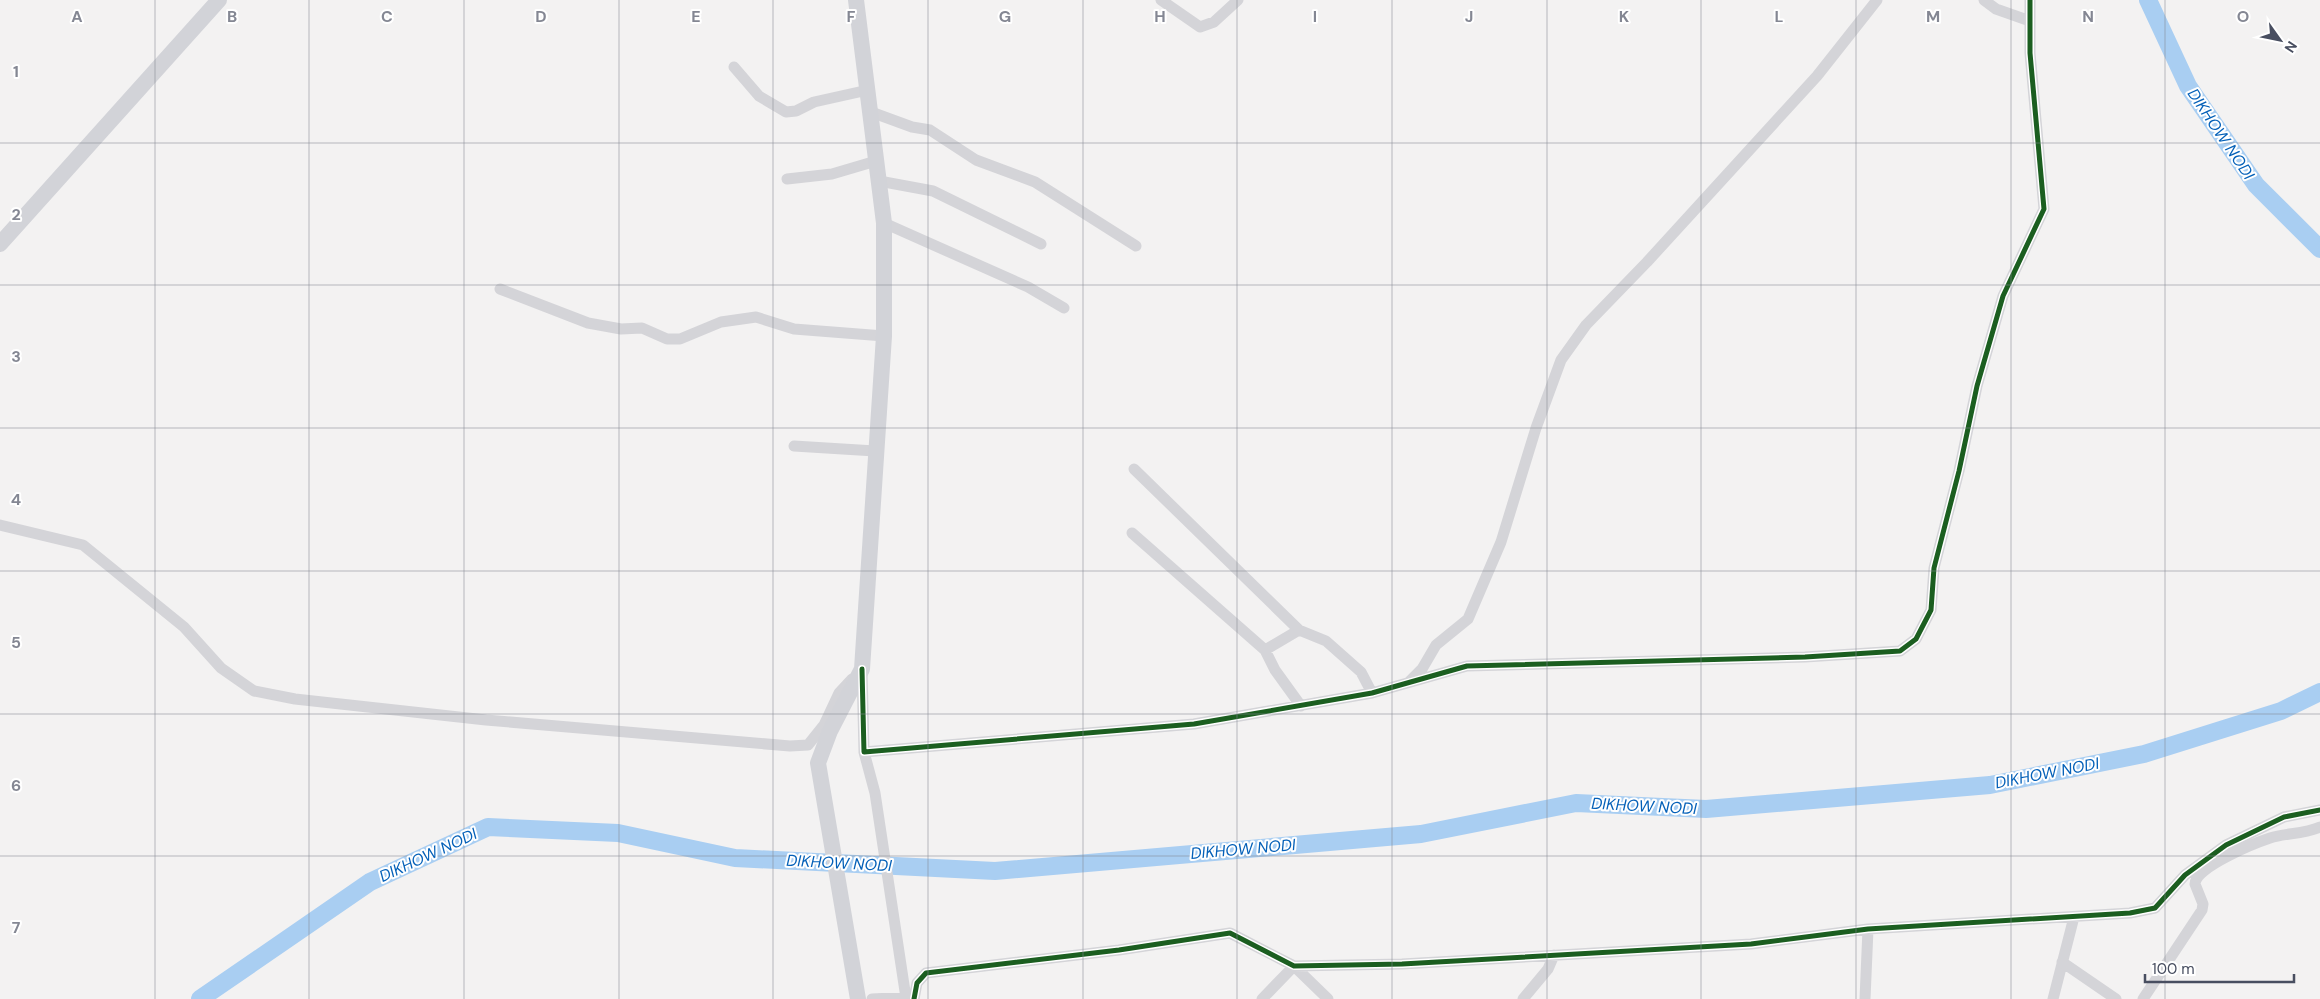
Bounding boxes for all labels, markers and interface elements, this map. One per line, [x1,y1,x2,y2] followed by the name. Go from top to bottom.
[71,6,83,27] text: A
[227,6,237,27] text: B
[381,6,393,27] text: C
[535,6,547,27] text: D
[691,6,701,27] text: E
[847,6,856,27] text: F
[999,6,1011,27] text: G
[1154,6,1166,27] text: H
[1313,6,1317,27] text: I
[1465,6,1473,27] text: J
[1619,6,1630,27] text: K
[1775,6,1784,27] text: L
[1926,6,1940,27] text: M
[2082,6,2094,27] text: N
[2237,6,2249,27] text: O
[2255,15,2305,65] north arrow
[2281,38,2301,56] text: N
[13,61,19,82] text: 1
[2183,84,2259,184] water label: DIKHOW NODI
[11,204,21,225] text: 2
[11,346,21,367] text: 3
[11,489,21,510] text: 4
[11,632,21,653] text: 5
[1993,753,2101,793] water label: DIKHOW NODI
[11,775,21,796] text: 6
[1591,793,1698,819] water label: DIKHOW NODI
[376,823,481,887] water label: DIKHOW NODI
[1189,834,1297,864] water label: DIKHOW NODI
[786,850,893,876] water label: DIKHOW NODI
[12,917,21,938] text: 7
[2145,952,2294,984] scale bar
[2152,959,2195,979] text: 100 m

